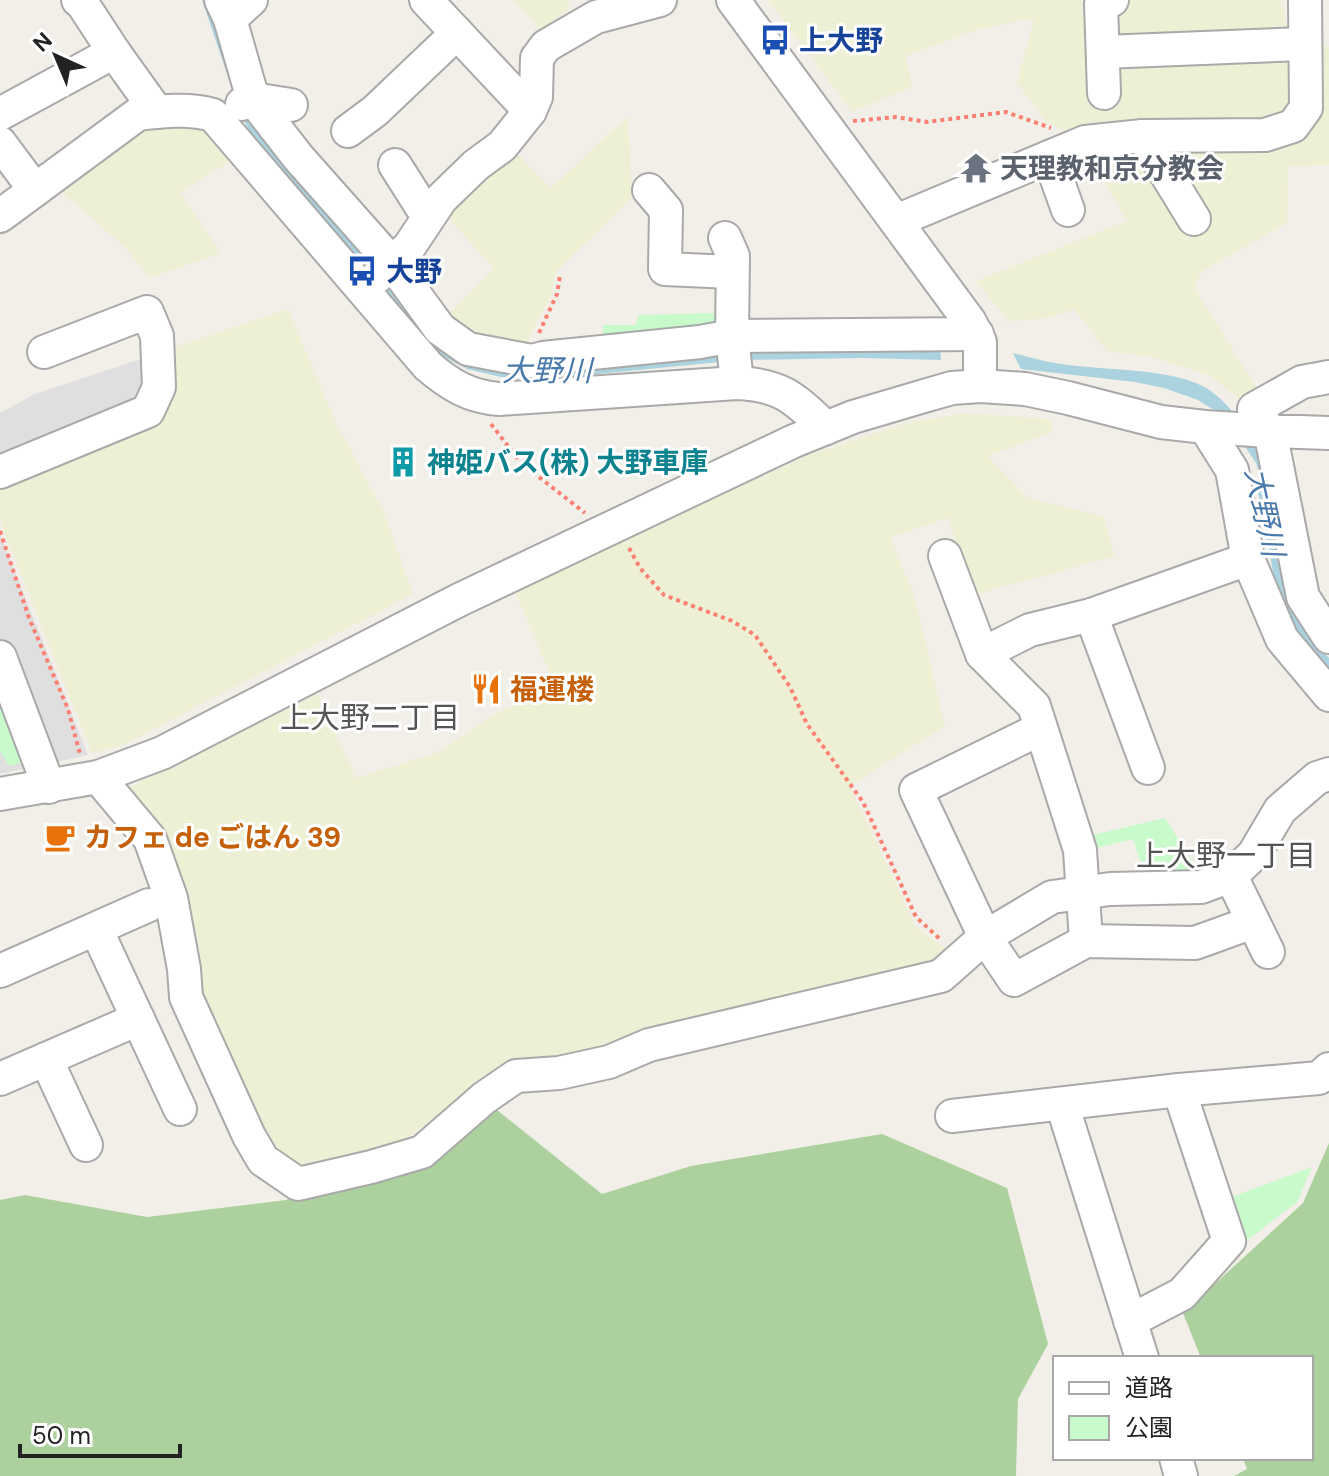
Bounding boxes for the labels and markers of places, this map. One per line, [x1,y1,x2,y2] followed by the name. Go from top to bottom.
[799,22,883,59] place label: 上大野
[758,23,792,57] bus stop icon: 上大野
[1000,150,1224,187] place label: 天理教和京分教会
[959,151,993,185] temple icon: 天理教和京分教会
[386,253,442,290] place label: 大野
[345,254,379,288] bus stop icon: 大野
[427,444,708,481] place label: 神姫バス(株) 大野車庫
[386,445,420,479] building icon: 神姫バス(株) 大野車庫
[510,671,594,708] place label: 福運楼
[469,672,503,706] restaurant icon: 福運楼
[84,819,341,856] place label: カフェ de ごはん 39
[43,820,77,854] cafe icon: カフェ de ごはん 39

